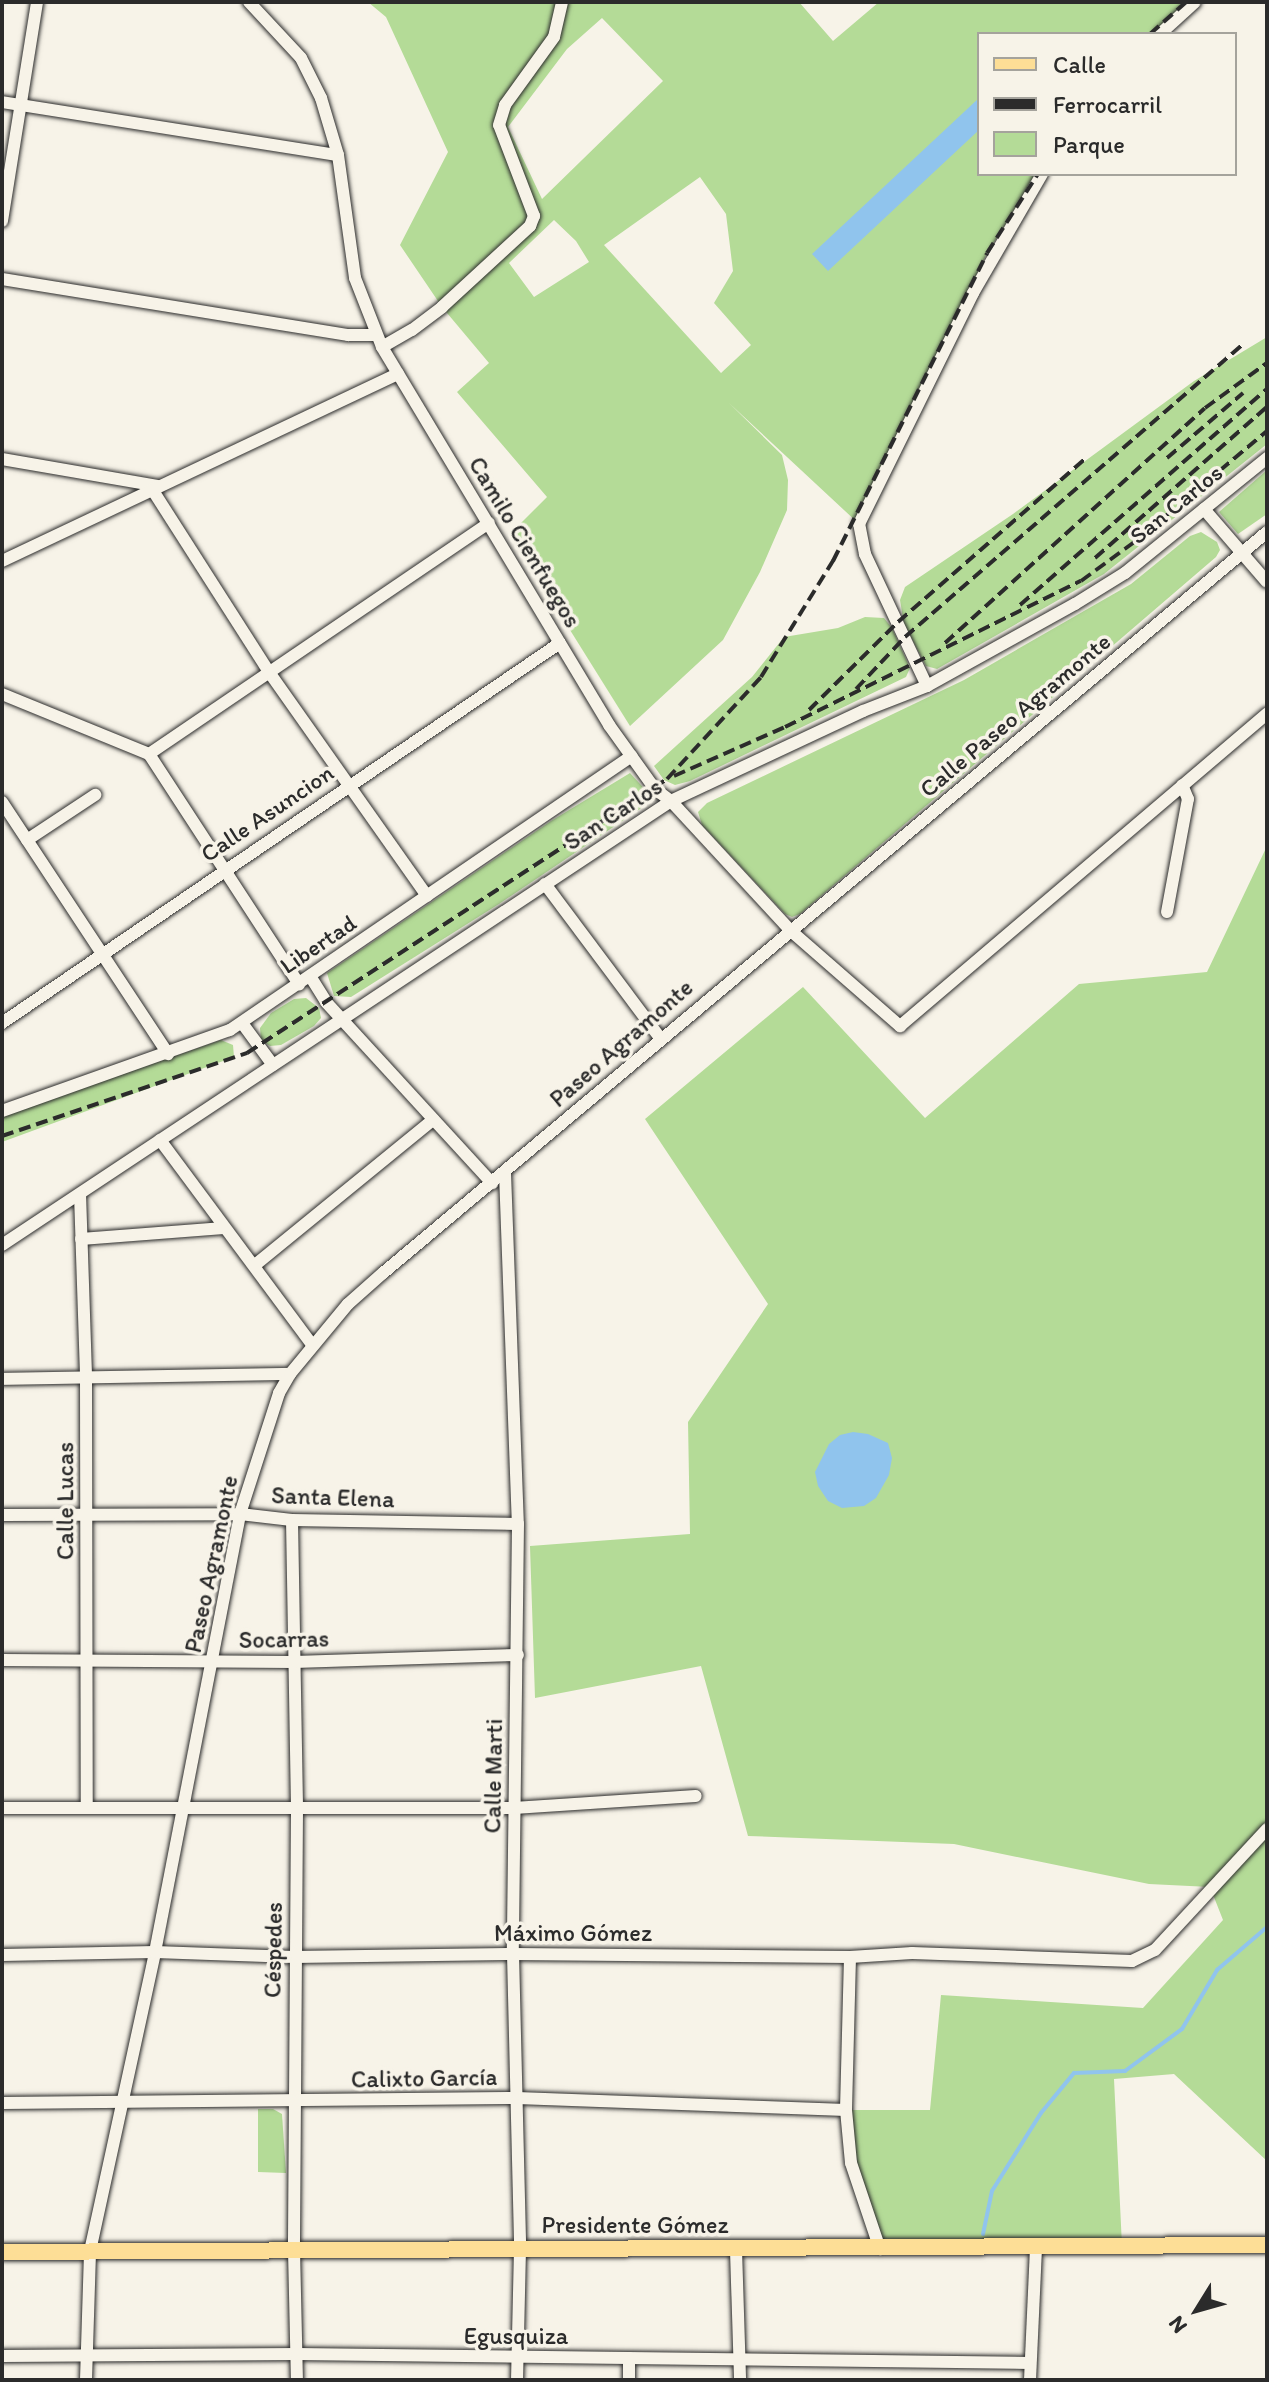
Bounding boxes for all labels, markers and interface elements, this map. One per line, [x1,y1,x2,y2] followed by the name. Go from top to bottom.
[977,32,1237,176] legend
[1053,50,1106,79] text: Calle
[1053,90,1162,119] text: Ferrocarril
[1053,130,1125,159] text: Parque
[463,451,587,633] street label: Camilo Cienfuegos
[1123,458,1229,550] street label: San Carlos
[914,627,1116,803] street label: Calle Paseo Agramonte
[195,758,339,868] street label: Calle Asuncion
[558,771,668,857] street label: San Carlos
[274,908,362,980] street label: Libertad
[543,973,699,1113] street label: Paseo Agramonte
[51,1442,79,1560] street label: Calle Lucas
[178,1473,244,1655] street label: Paseo Agramonte
[272,1480,394,1514] street label: Santa Elena
[238,1624,330,1654] street label: Socarras
[478,1719,508,1833] street label: Calle Marti
[258,1902,288,1998] street label: Céspedes
[494,1919,652,1947] street label: Máximo Gómez
[351,2062,497,2094] street label: Calixto García
[542,2211,728,2239] street label: Presidente Gómez
[1157,2270,1237,2350] north arrow
[1162,2311,1193,2339] text: N
[464,2322,568,2350] street label: Egusquiza

